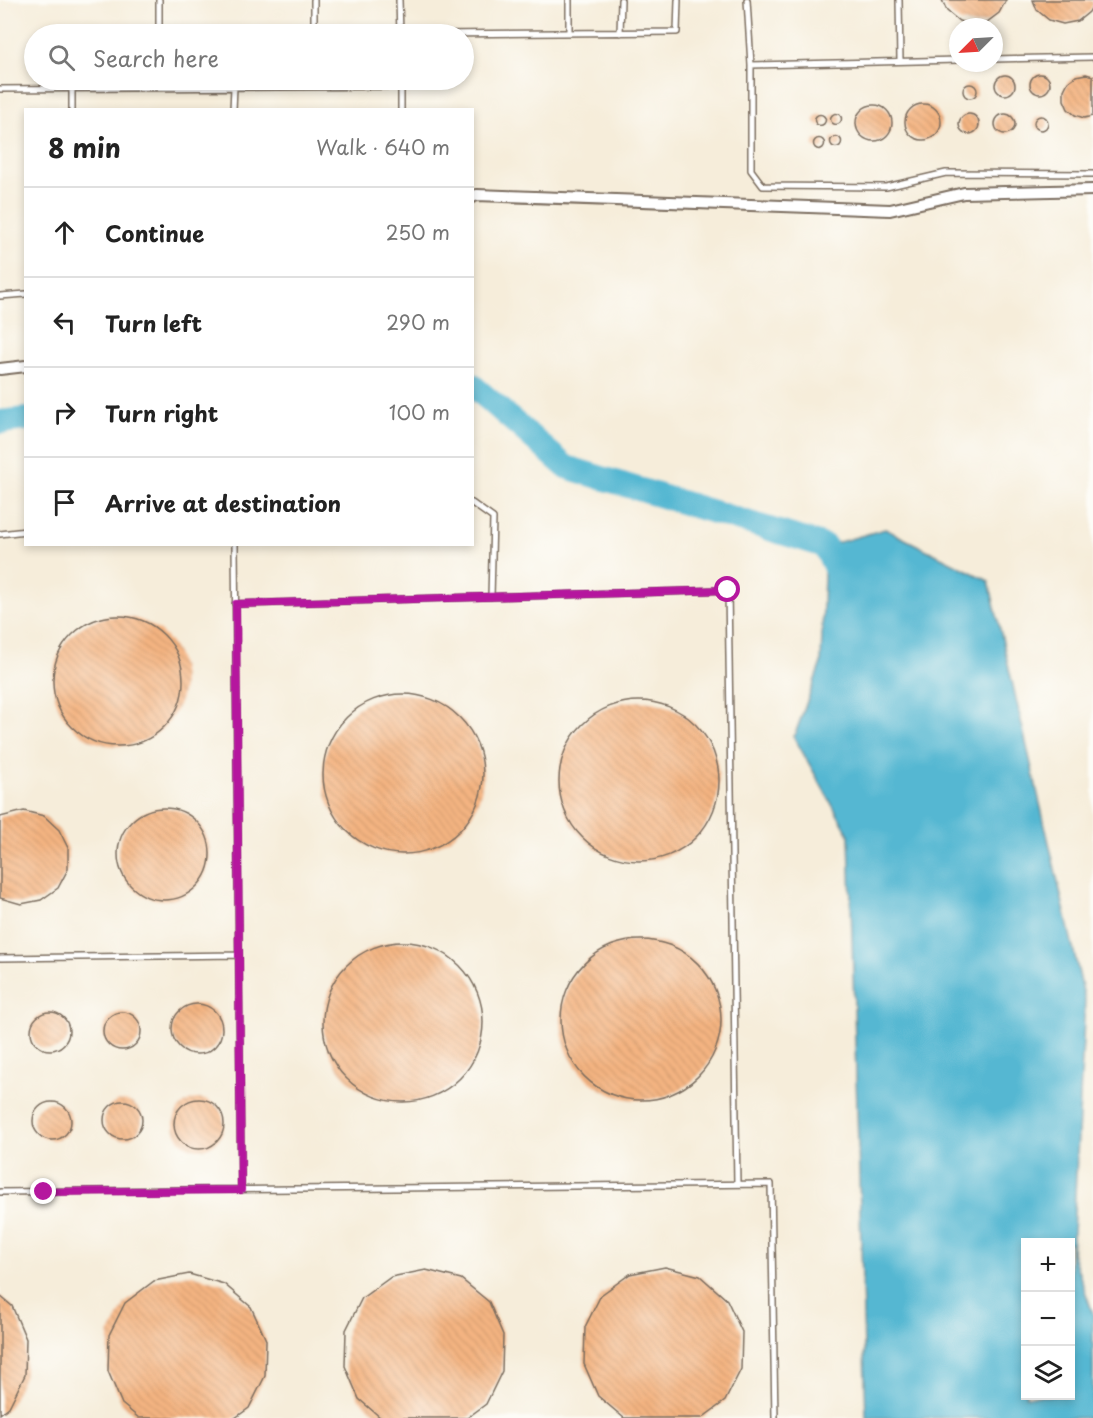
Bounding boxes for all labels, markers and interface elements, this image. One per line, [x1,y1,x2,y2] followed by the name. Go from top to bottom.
[949,18,1003,72] north arrow
[24,24,474,90] search box
[45,41,78,74] icon: search
[93,41,219,74] text: Search here
[48,128,121,167] text: 8 min
[316,132,450,162] text: Walk · 640 m
[48,216,81,249] icon: ahead
[105,216,204,249] text: Continue
[386,217,450,247] text: 250 m
[48,306,81,339] icon: left
[105,306,202,339] text: Turn left
[386,307,450,337] text: 290 m
[48,396,81,429] icon: right
[105,396,218,429] text: Turn right
[389,397,450,427] text: 100 m
[48,486,81,519] icon: arrive
[105,486,341,519] text: Arrive at destination
[714,576,740,602] route start
[30,1178,56,1204] route end
[1021,1238,1075,1400] map controls
[1021,1238,1075,1292] button: +
[1021,1292,1075,1346] button: −
[1021,1346,1075,1400] button: layers

